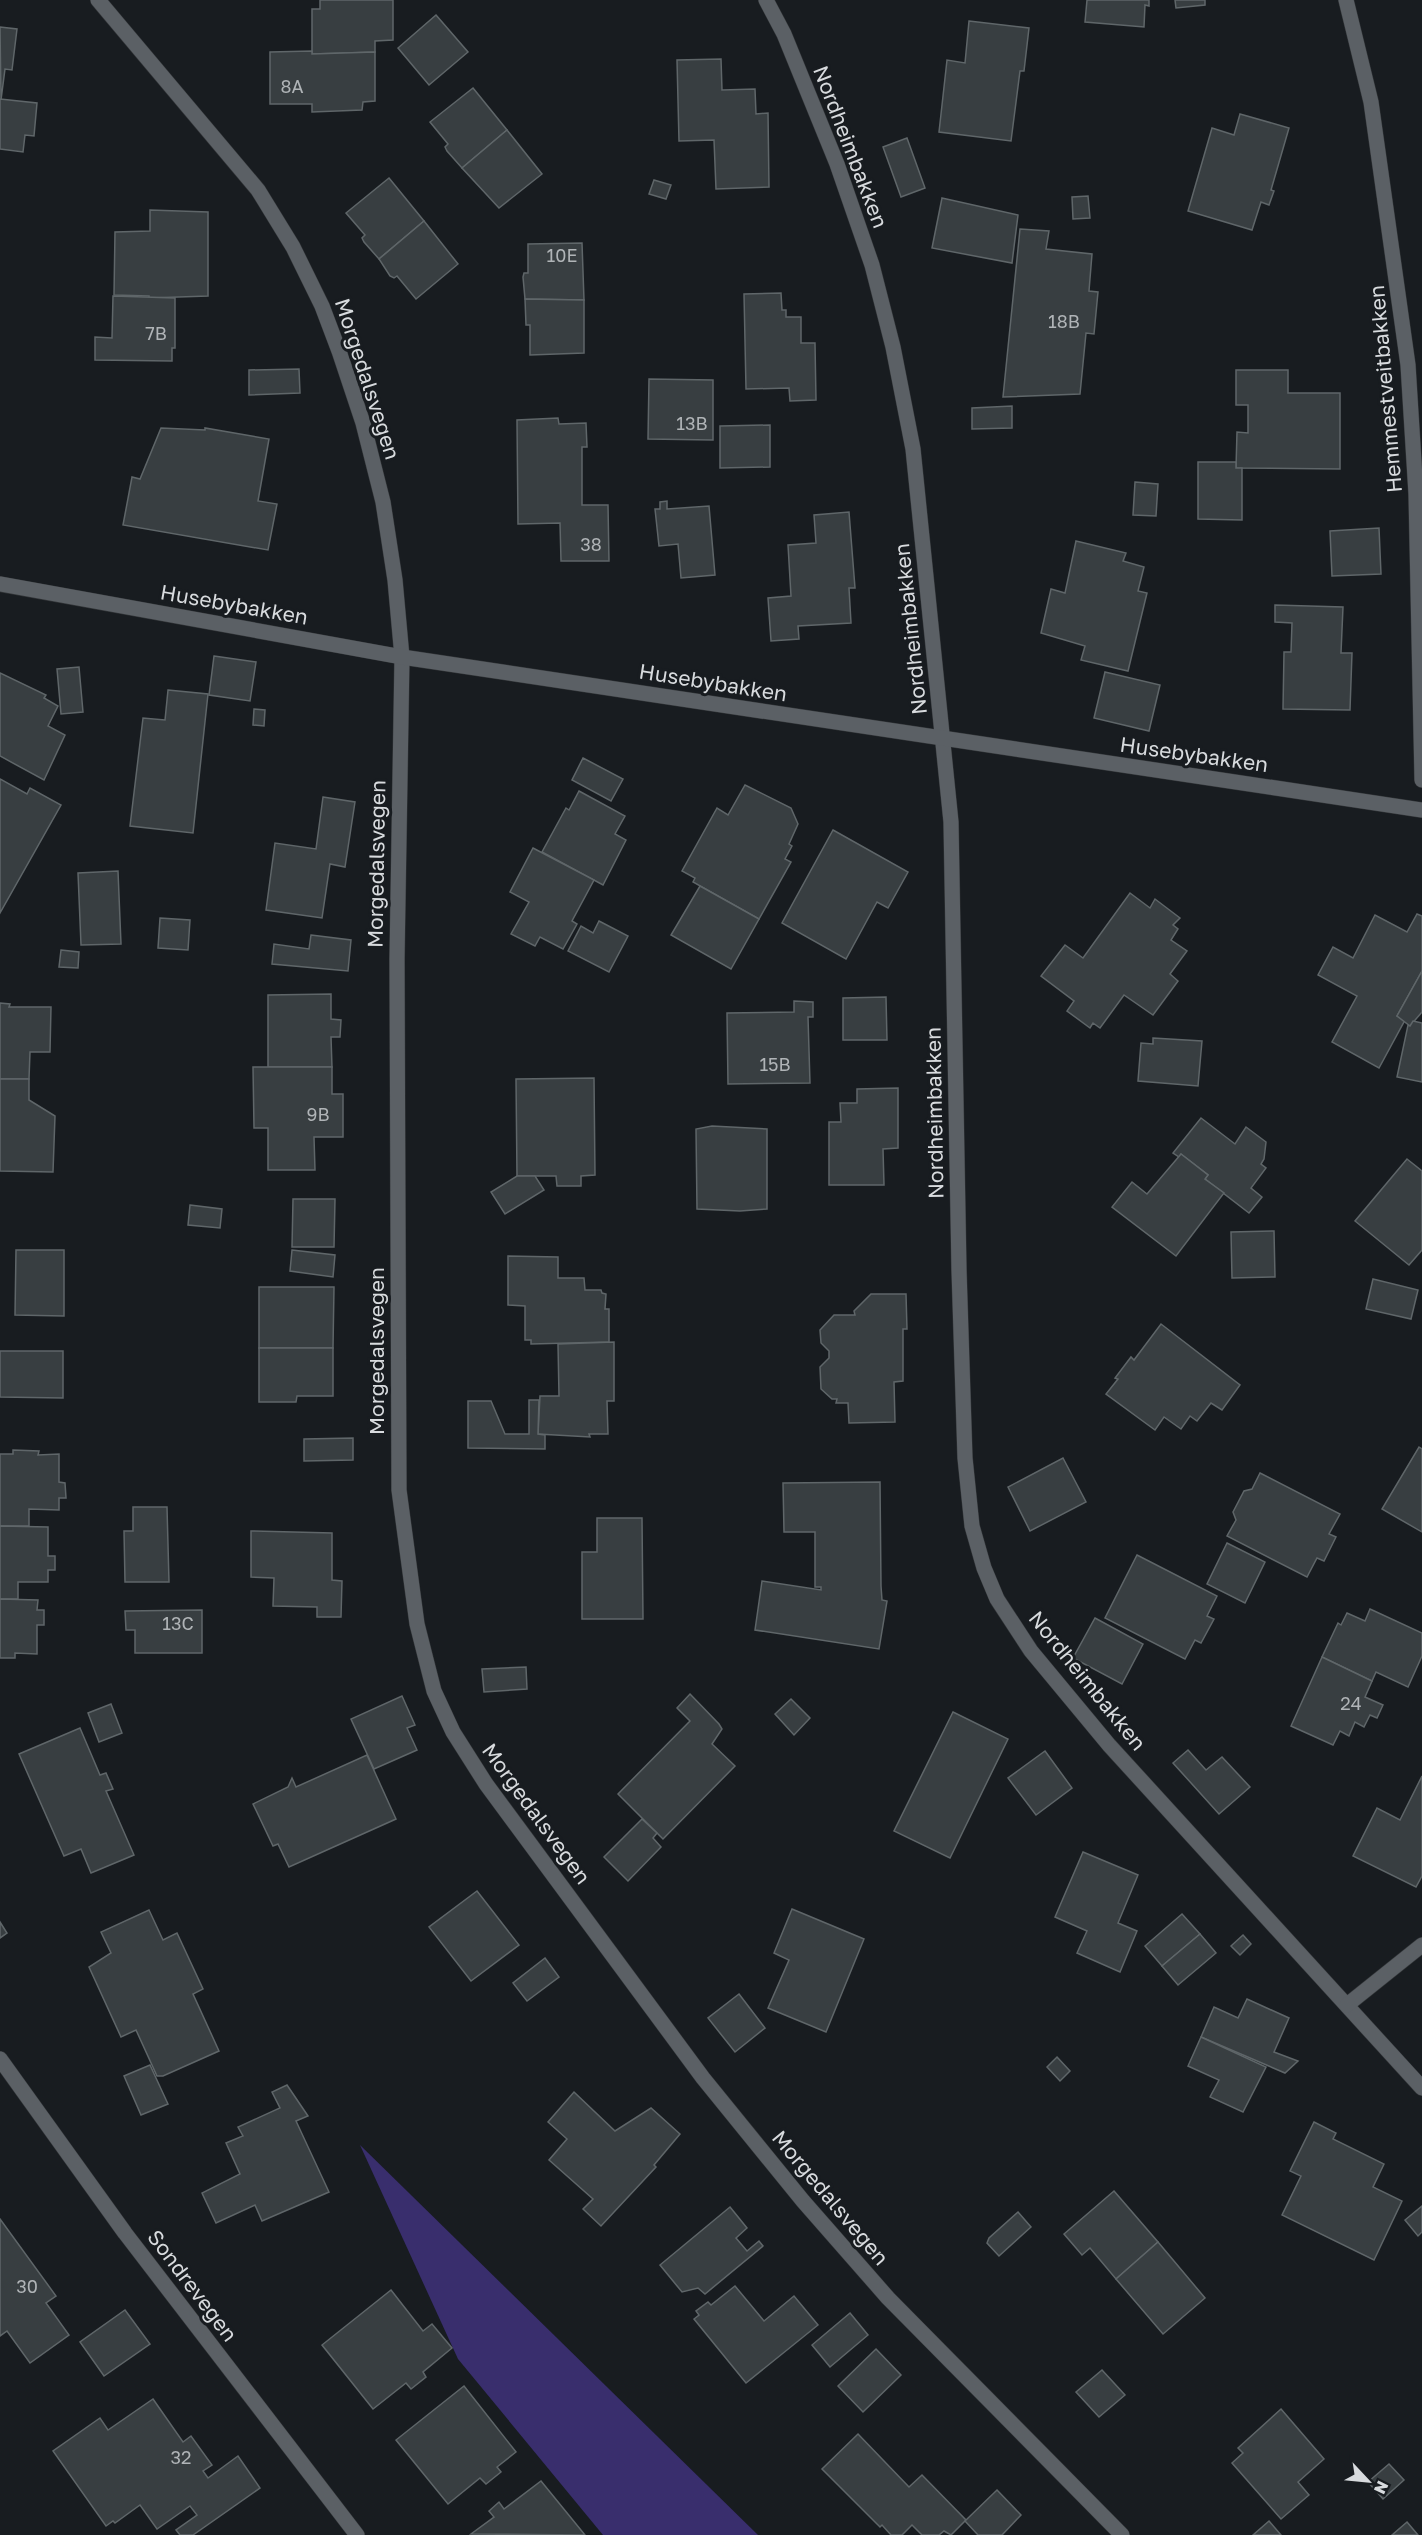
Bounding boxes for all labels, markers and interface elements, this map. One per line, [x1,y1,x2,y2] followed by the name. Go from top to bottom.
[808,62,894,232] street label: Nordheimbakken
[280,75,304,97] house number: 8A
[547,244,577,266] house number: 10E
[1363,284,1407,494] street label: Hemmestveitbakken
[330,295,406,463] street label: Morgedalsvegen
[1048,310,1080,332] house number: 18B
[145,322,167,344] house number: 7B
[676,412,708,434] house number: 13B
[580,533,602,555] house number: 38
[888,542,932,716] street label: Nordheimbakken
[158,578,310,630] street label: Husebybakken
[637,657,789,707] street label: Husebybakken
[1118,731,1270,777] street label: Husebybakken
[362,780,390,948] street label: Morgedalsvegen
[920,1027,948,1199] street label: Nordheimbakken
[759,1053,791,1075] house number: 15B
[307,1103,329,1125] house number: 9B
[363,1267,389,1435] street label: Morgedalsvegen
[1024,1605,1152,1755] street label: Nordheimbakken
[162,1612,194,1634] house number: 13C
[1340,1692,1362,1714] house number: 24
[477,1738,597,1889] street label: Morgedalsvegen
[767,2125,895,2270] street label: Morgedalsvegen
[142,2224,243,2346] street label: Sondrevegen
[16,2275,38,2297] house number: 30
[171,2446,191,2468] house number: 32
[1338,2451,1398,2511] north arrow
[1370,2478,1393,2497] text: N

